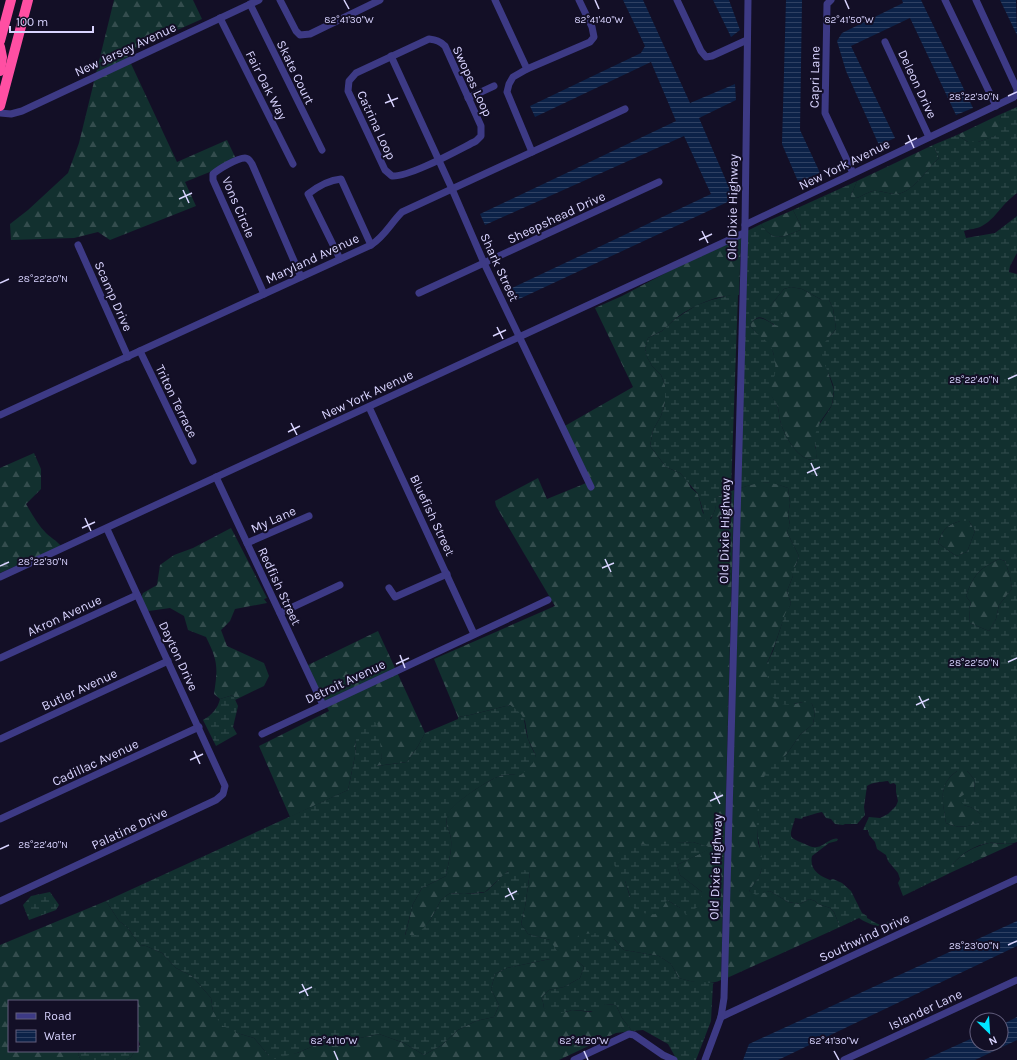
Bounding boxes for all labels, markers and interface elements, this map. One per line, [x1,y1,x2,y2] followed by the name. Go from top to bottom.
[10,8,93,34] scale bar
[324,14,374,26] text: 82°41'30"W
[574,14,624,26] text: 82°41'40"W
[824,14,874,26] text: 82°41'50"W
[16,15,48,29] text: 100 m
[72,19,179,80] street label: New Jersey Avenue
[274,38,318,107] street label: Skate Court
[450,43,496,119] street label: Swopes Loop
[806,45,823,108] street label: Capri Lane
[243,48,290,122] street label: Fair Oak Way
[895,48,940,121] street label: Deleon Drive
[354,88,399,162] street label: Catrina Loop
[949,91,999,103] text: 28°22'30"N
[796,136,892,193] street label: New York Avenue
[724,154,741,260] street label: Old Dixie Highway
[219,174,258,240] street label: Vons Circle
[505,188,608,247] street label: Sheepshead Drive
[263,230,362,287] street label: Maryland Avenue
[477,231,522,304] street label: Shark Street
[91,259,136,334] street label: Scamp Drive
[18,273,68,285] text: 28°22'20"N
[152,362,201,440] street label: Triton Terrace
[319,367,416,422] street label: New York Avenue
[949,374,999,386] text: 28°22'40"N
[407,472,458,558] street label: Bluefish Street
[716,478,733,584] street label: Old Dixie Highway
[248,503,298,536] street label: My Lane
[255,545,304,628] street label: Redfish Street
[18,556,68,568] text: 28°22'30"N
[25,592,104,639] street label: Akron Avenue
[156,619,201,694] street label: Dayton Drive
[303,656,388,707] street label: Detroit Avenue
[949,657,999,669] text: 28°22'50"N
[39,665,120,714] street label: Butler Avenue
[50,736,141,789] street label: Cadillac Avenue
[89,804,170,853] street label: Palatine Drive
[706,814,725,920] street label: Old Dixie Highway
[18,839,68,851] text: 28°22'40"N
[817,910,912,965] street label: Southwind Drive
[949,940,999,952] text: 28°23'00"N
[886,986,964,1033] street label: Islander Lane
[8,1000,138,1052] legend
[44,1009,72,1023] text: Road
[969,1012,1009,1052] north arrow
[44,1029,77,1043] text: Water
[987,1033,999,1048] text: N
[311,1035,357,1047] text: 82°41'10"W
[559,1035,609,1047] text: 82°41'20"W
[809,1035,859,1047] text: 82°41'30"W

